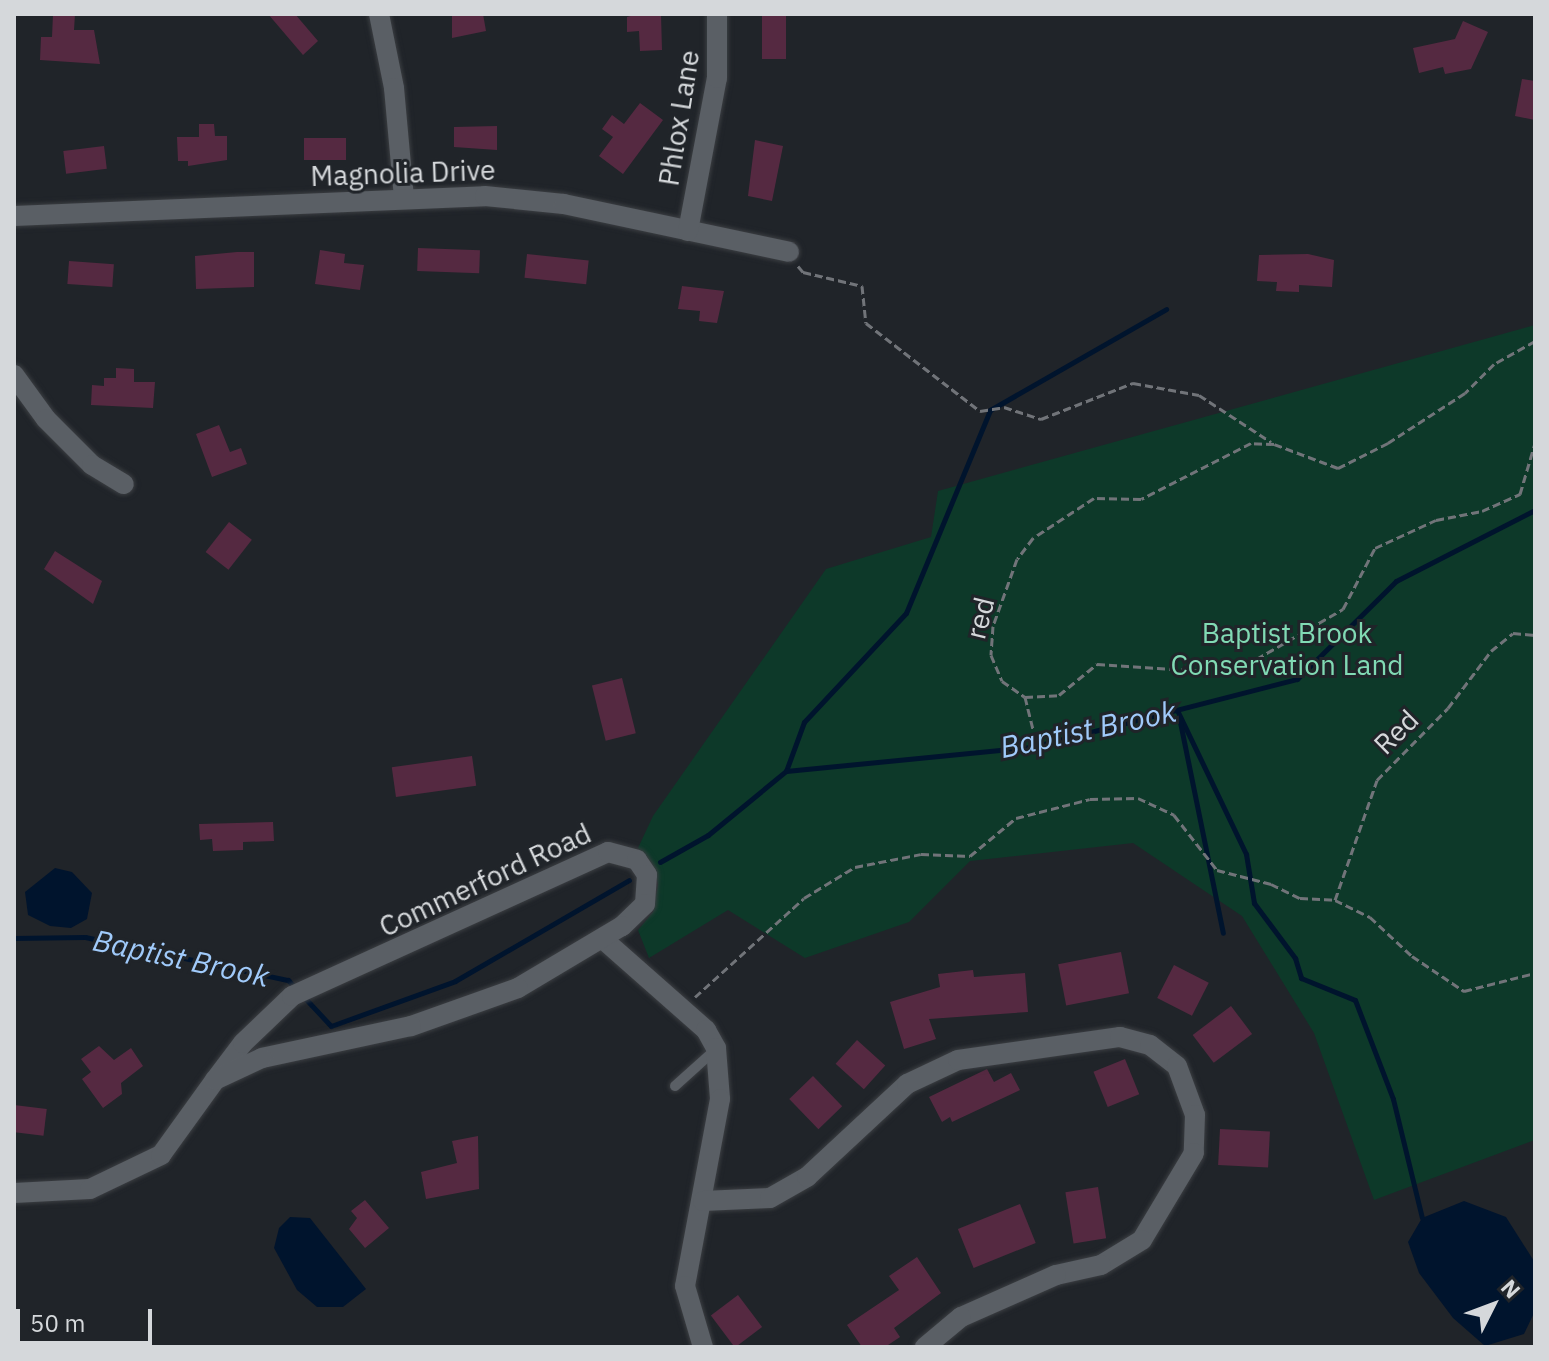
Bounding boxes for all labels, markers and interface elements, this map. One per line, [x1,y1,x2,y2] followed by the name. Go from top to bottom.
[652,48,706,188] street label: Phlox Lane
[310,153,496,193] street label: Magnolia Drive
[959,594,1001,642] street label: red
[1170,616,1404,682] park label: Baptist Brook Conservation Land
[997,693,1179,765] water label: Baptist Brook
[1367,703,1425,761] street label: Red
[374,816,596,944] street label: Commerford Road
[90,922,272,994] water label: Baptist Brook
[1453,1265,1533,1345] north arrow
[1495,1273,1527,1304] text: N
[20,1293,156,1343] scale bar
[30,1307,85,1339] text: 50 m

